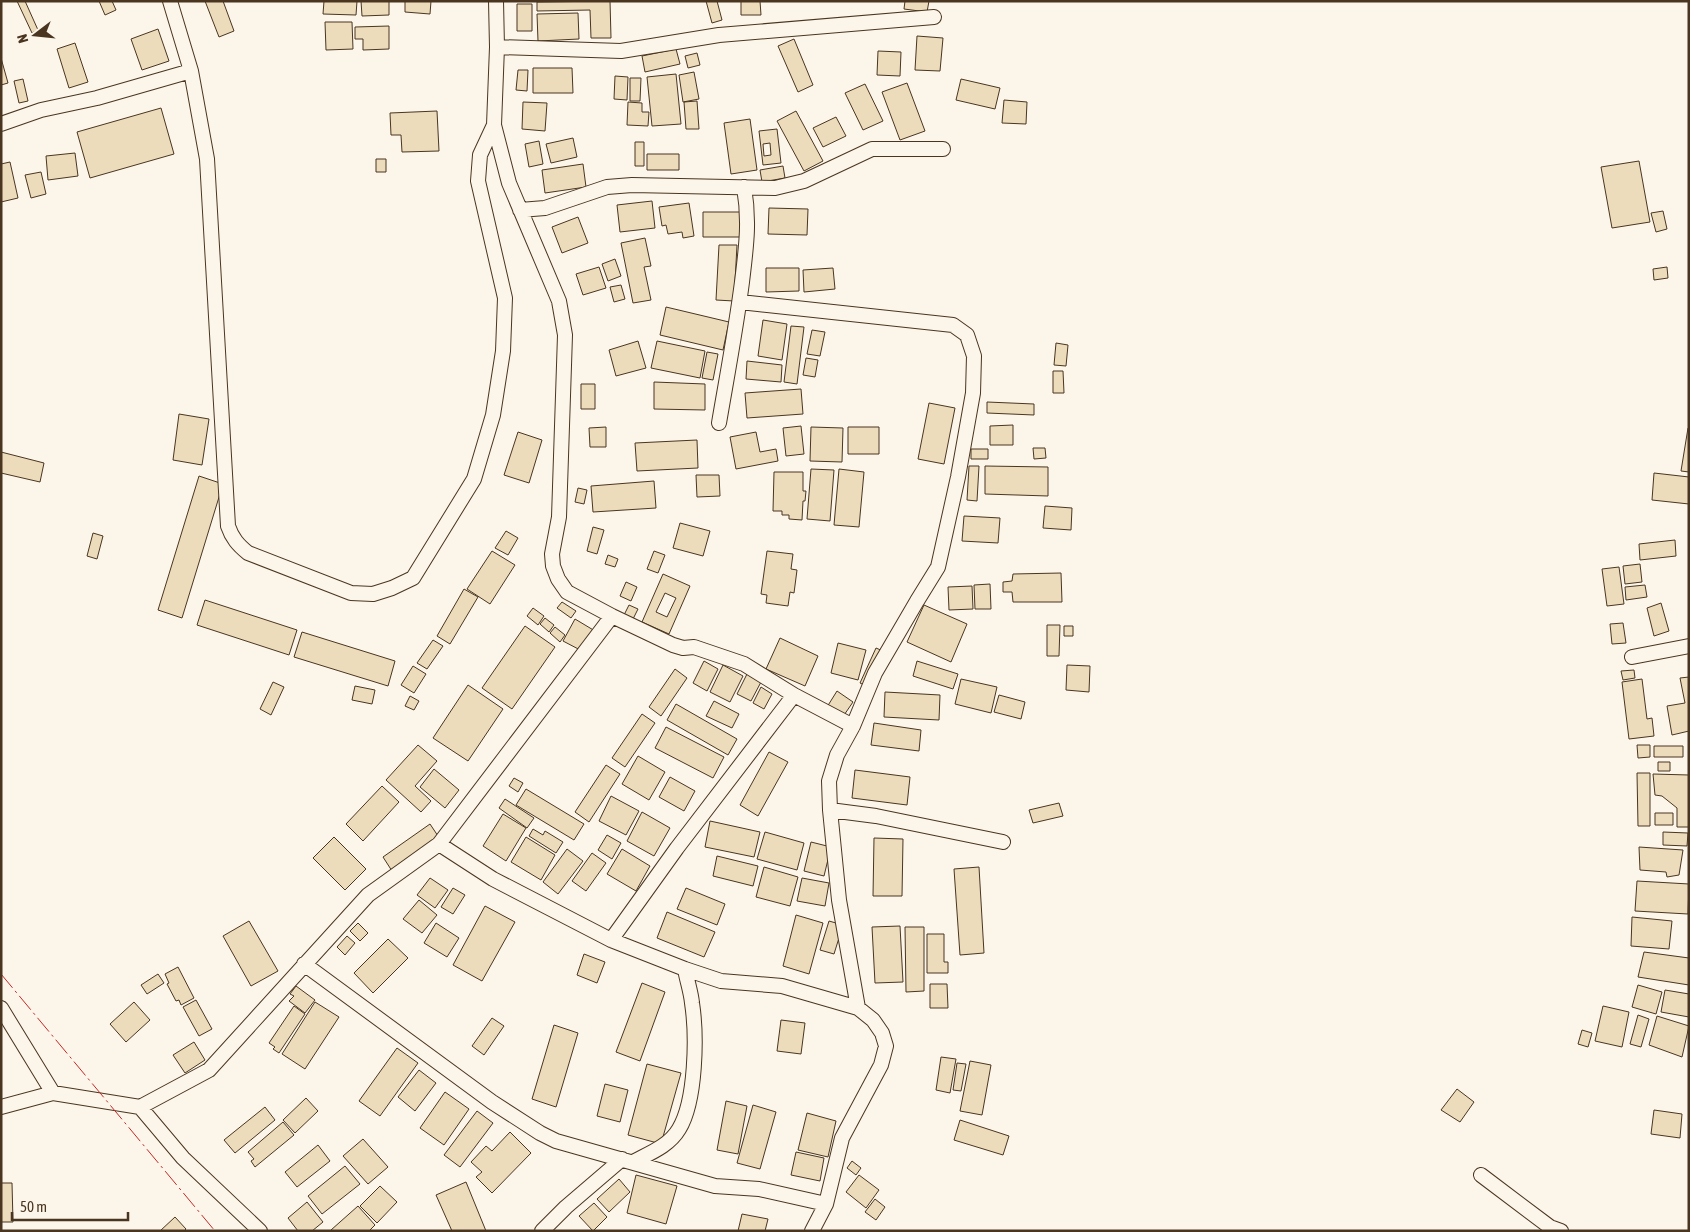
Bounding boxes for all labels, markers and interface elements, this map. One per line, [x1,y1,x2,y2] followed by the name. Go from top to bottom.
[10,10,60,60] north arrow
[14,32,31,45] text: N
[12,1190,129,1222] scale bar
[20,1198,47,1215] text: 50 m

